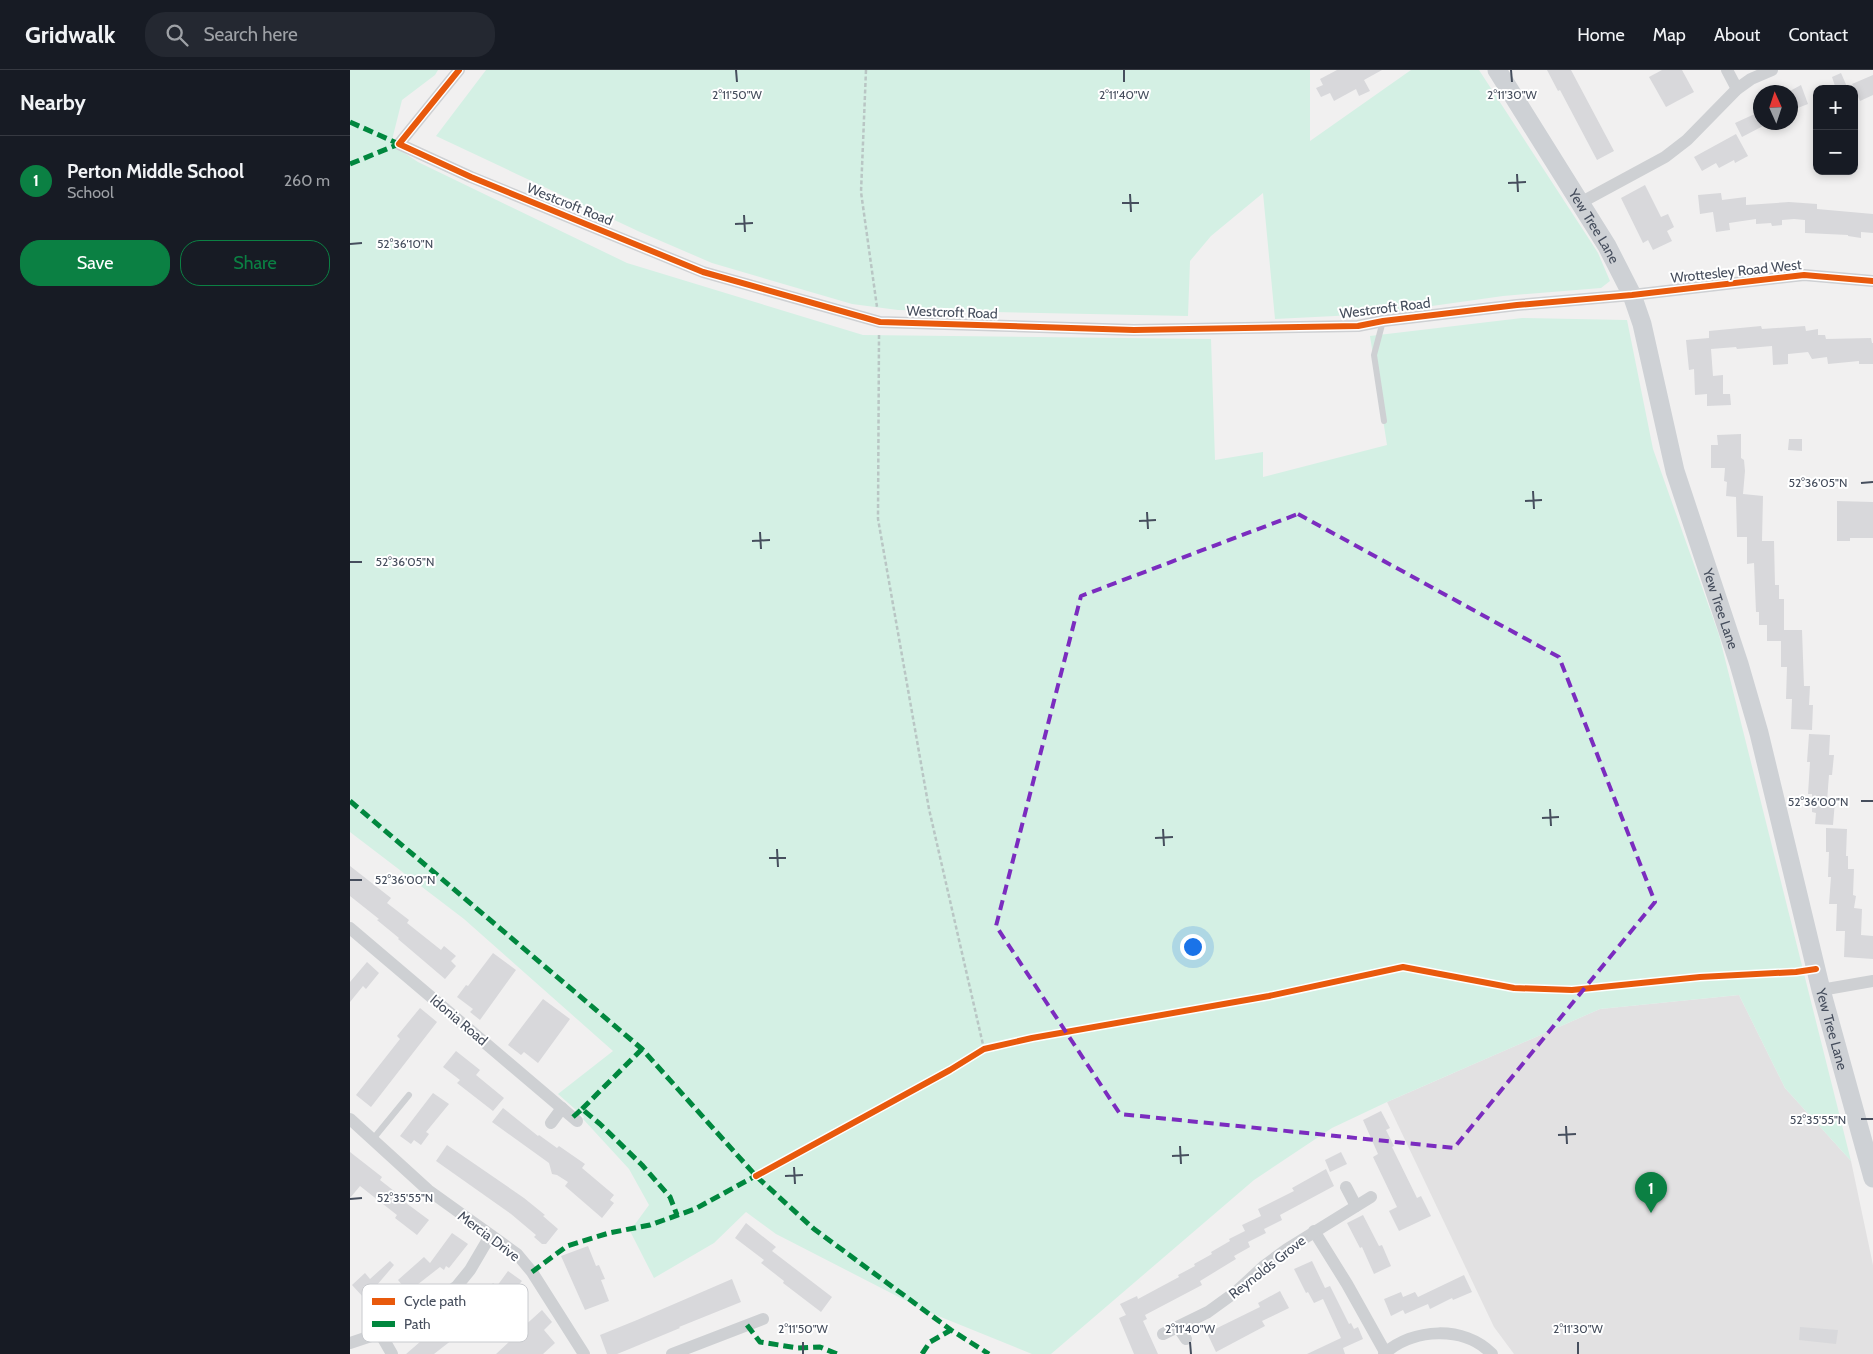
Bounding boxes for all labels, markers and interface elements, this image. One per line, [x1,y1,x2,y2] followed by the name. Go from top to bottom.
[145,12,495,57] search box
[25,20,115,49] text: Gridwalk
[163,21,191,49] icon: search
[203,23,298,46] text: Search here
[1577,24,1625,46] text: Home
[1653,24,1686,46] text: Map
[1714,24,1760,46] text: About
[1788,24,1848,46] text: Contact
[1753,85,1798,130] north arrow
[1813,85,1858,175] map controls
[1813,85,1858,130] button: +
[712,87,763,102] text: 2°11'50"W
[1099,87,1150,102] text: 2°11'40"W
[1487,87,1538,102] text: 2°11'30"W
[20,90,86,115] text: Nearby
[1813,130,1858,175] button: −
[67,160,244,183] text: Perton Middle School
[33,171,39,190] text: 1
[284,171,330,190] text: 260 m
[524,179,616,229] street label: Westcroft Road
[67,183,114,202] text: School
[1564,185,1623,267] street label: Yew Tree Lane
[377,236,433,251] text: 52°36'10"N
[20,240,170,286] button: Save
[180,240,330,286] button: Share
[1670,255,1803,287] street label: Wrottesley Road West
[1339,293,1431,323] street label: Westcroft Road
[906,301,998,323] street label: Westcroft Road
[1789,475,1847,490] text: 52°36'05"N
[376,554,434,569] text: 52°36'05"N
[1699,565,1742,651] street label: Yew Tree Lane
[1788,794,1848,809] text: 52°36'00"N
[375,872,435,887] text: 52°36'00"N
[1180,934,1206,960] your location
[1812,985,1852,1072] street label: Yew Tree Lane
[426,991,492,1049] street label: Idonia Road
[1790,1112,1846,1127] text: 52°35'55"N
[1635,1172,1667,1213] pin: 1
[377,1190,433,1205] text: 52°35'55"N
[454,1207,524,1265] street label: Mercia Drive
[1225,1231,1309,1303] street label: Reynolds Grove
[362,1284,528,1342] legend
[404,1292,466,1310] text: Cycle path
[404,1315,431,1333] text: Path
[778,1321,829,1336] text: 2°11'50"W
[1165,1321,1216,1336] text: 2°11'40"W
[1553,1321,1604,1336] text: 2°11'30"W

